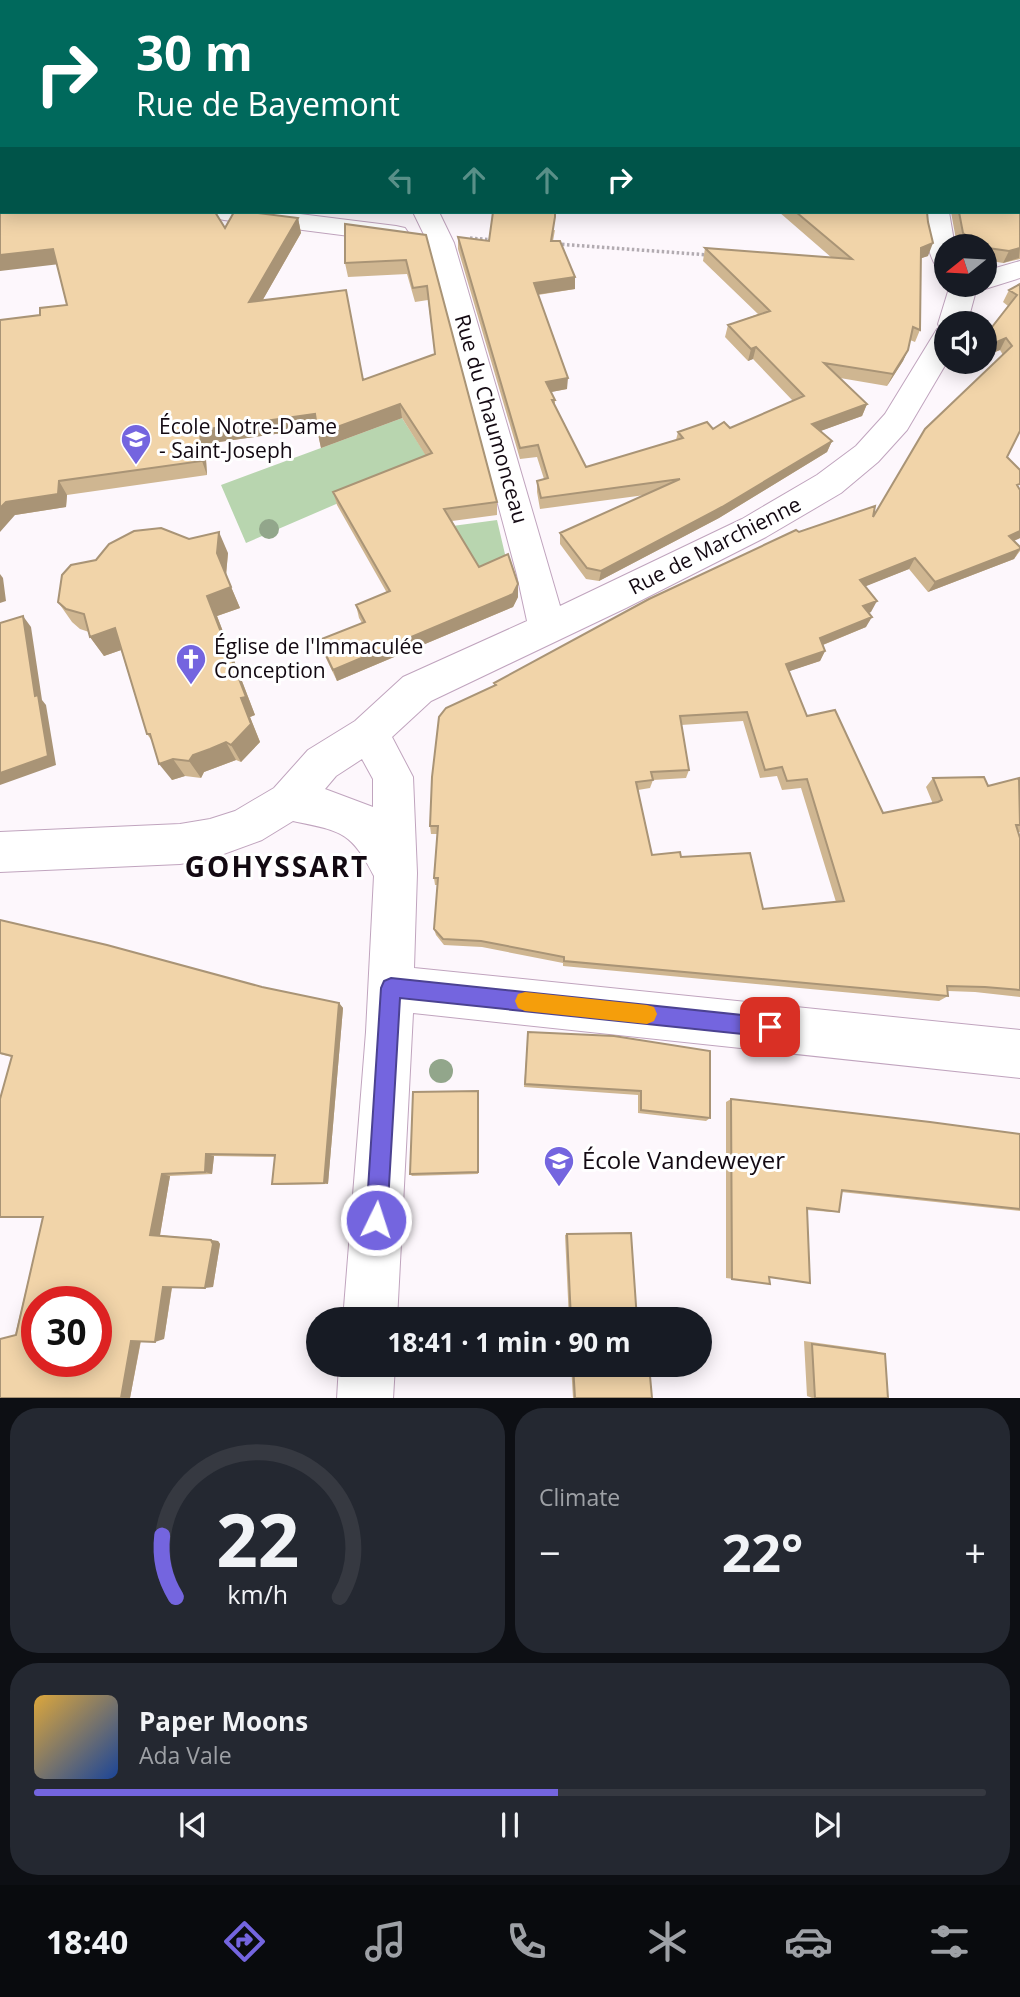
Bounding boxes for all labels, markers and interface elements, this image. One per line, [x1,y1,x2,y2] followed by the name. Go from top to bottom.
[136,19,253,85] text: 30 m
[21,28,112,119] icon: right
[136,82,400,125] text: Rue de Bayemont
[382,161,420,199] icon: left
[455,161,493,199] icon: ahead
[528,161,566,199] icon: ahead
[601,161,639,199] icon: right
[934,234,998,298] north arrow
[934,234,997,374] map controls
[449,311,535,527] street label: Rue du Chaumonceau
[934,311,997,374] button: sound
[159,412,337,464] place label: École Notre-Dame - Saint-Joseph
[119,422,153,466] school or university icon: École Notre-Dame - Saint-Joseph
[624,490,806,601] street label: Rue de Marchienne
[214,632,423,684] place label: Église de l'Immaculée Conception
[174,642,208,686] church icon: Église de l'Immaculée Conception
[185,847,369,885] district label: GOHYSSART
[740,997,800,1057] pin
[751,1008,789,1046] icon: arrive
[582,1143,785,1176] place label: École Vandeweyer
[542,1144,576,1188] school or university icon: École Vandeweyer
[339,1183,413,1257] position arrow
[21,1286,112,1377] speed limit sign: 30
[388,1324,630,1360] text: 18:41 · 1 min · 90 m
[539,1481,620,1513] text: Climate
[216,1489,299,1588] text: 22
[722,1516,803,1587] text: 22°
[539,1526,561,1578] text: −
[964,1526,986,1578] text: +
[227,1576,288,1610] text: km/h
[139,1703,308,1739] text: Paper Moons
[139,1739,232,1771] text: Ada Vale
[174,1806,212,1844] icon: previous
[491,1806,529,1844] icon: pause
[808,1806,846,1844] icon: next
[220,1917,269,1966] icon: directions
[361,1917,410,1966] icon: music
[502,1917,551,1966] icon: phone
[643,1917,692,1966] icon: climate
[784,1917,833,1966] icon: car
[925,1917,974,1966] icon: filters
[46,1920,128,1963] text: 18:40

